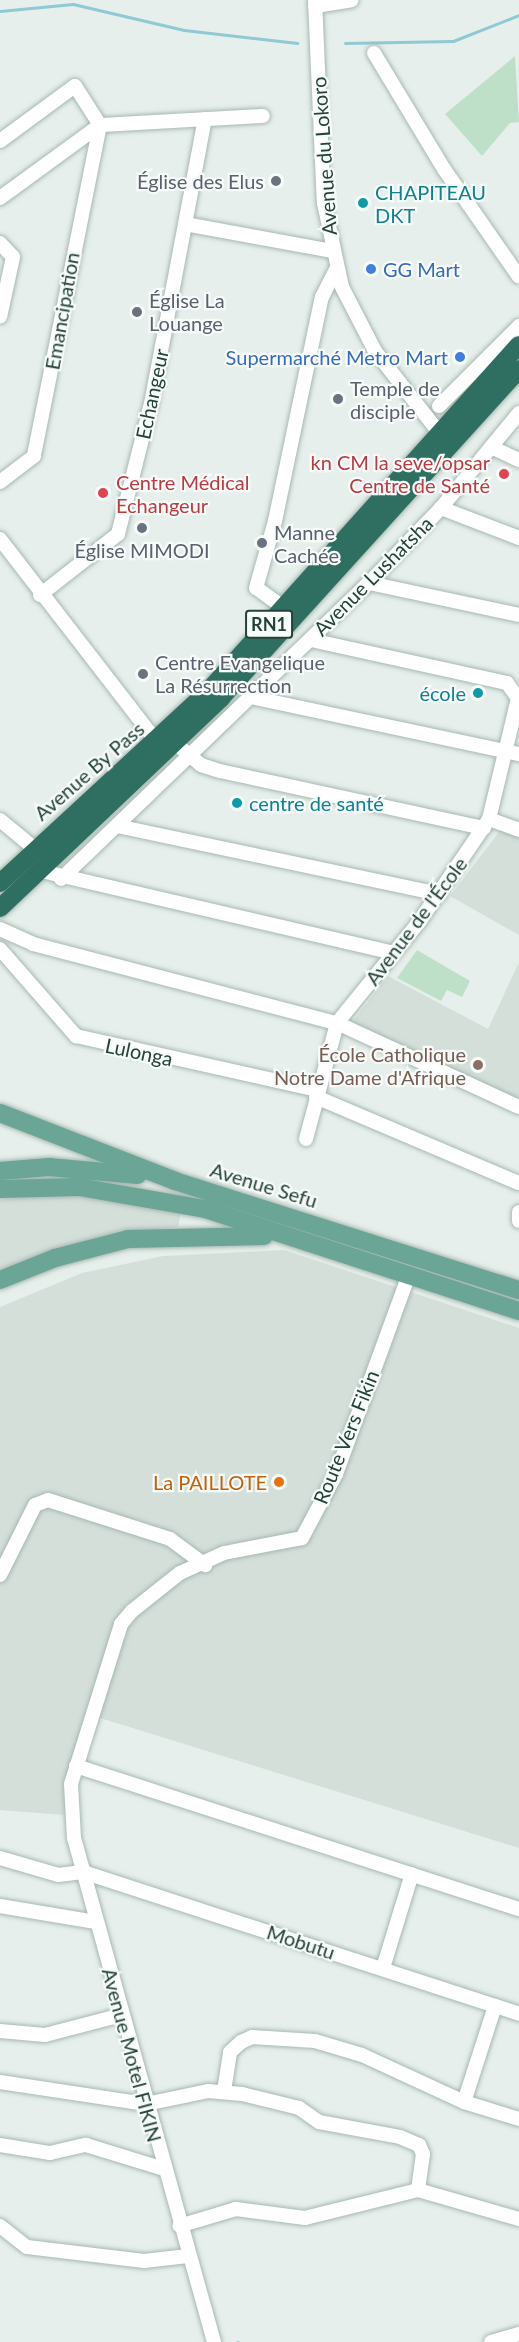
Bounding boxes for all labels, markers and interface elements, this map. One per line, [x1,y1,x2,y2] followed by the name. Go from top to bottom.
[306,76,342,236] street label: Avenue du Lokoro
[137,169,264,193] place label: Église des Elus
[269,174,283,188] marker: Église des Elus
[375,180,486,227] place label: CHAPITEAU DKT
[356,196,370,210] marker: CHAPITEAU DKT
[40,250,84,372] street label: Emancipation
[383,257,460,281] place label: GG Mart
[364,262,378,276] marker: GG Mart
[149,288,225,335] place label: Église La Louange
[130,305,144,319] marker: Église La Louange
[226,345,448,369] place label: Supermarché Metro Mart
[131,346,173,442] street label: Echangeur
[453,350,467,364] marker: Supermarché Metro Mart
[350,376,440,423] place label: Temple de disciple
[331,392,345,406] marker: Temple de disciple
[311,450,490,497] place label: kn CM la seve/opsar Centre de Santé
[495,465,513,483] marker: kn CM la seve/opsar Centre de Santé
[116,470,249,517] place label: Centre Médical Echangeur
[94,484,112,502] marker: Centre Médical Echangeur
[308,511,438,641] street label: Avenue Lushatsha
[274,520,339,567] place label: Manne Cachée
[135,521,149,535] marker: Église MIMODI
[255,536,269,550] marker: Manne Cachée
[74,538,210,562] place label: Église MIMODI
[245,609,293,639] road number: RN1
[155,650,325,697] place label: Centre Evangelique La Résurrection
[136,667,150,681] marker: Centre Evangelique La Résurrection
[419,681,466,705] place label: école
[471,686,485,700] marker: école
[29,717,149,825] street label: Avenue By Pass
[249,791,384,815] place label: centre de santé
[230,796,244,810] marker: centre de santé
[360,852,472,990] street label: Avenue de l'École
[103,1033,175,1071] street label: Lulonga
[274,1042,466,1089] place label: École Catholique Notre Dame d'Afrique
[471,1058,485,1072] marker: École Catholique Notre Dame d'Afrique
[208,1157,320,1213] street label: Avenue Sefu
[308,1366,384,1508] street label: Route Vers Fikin
[153,1470,267,1494] place label: La PAILLOTE
[272,1475,286,1489] marker: La PAILLOTE
[264,1920,338,1964] street label: Mobutu
[97,1965,167,2145] street label: Avenue Motel FIKIN

